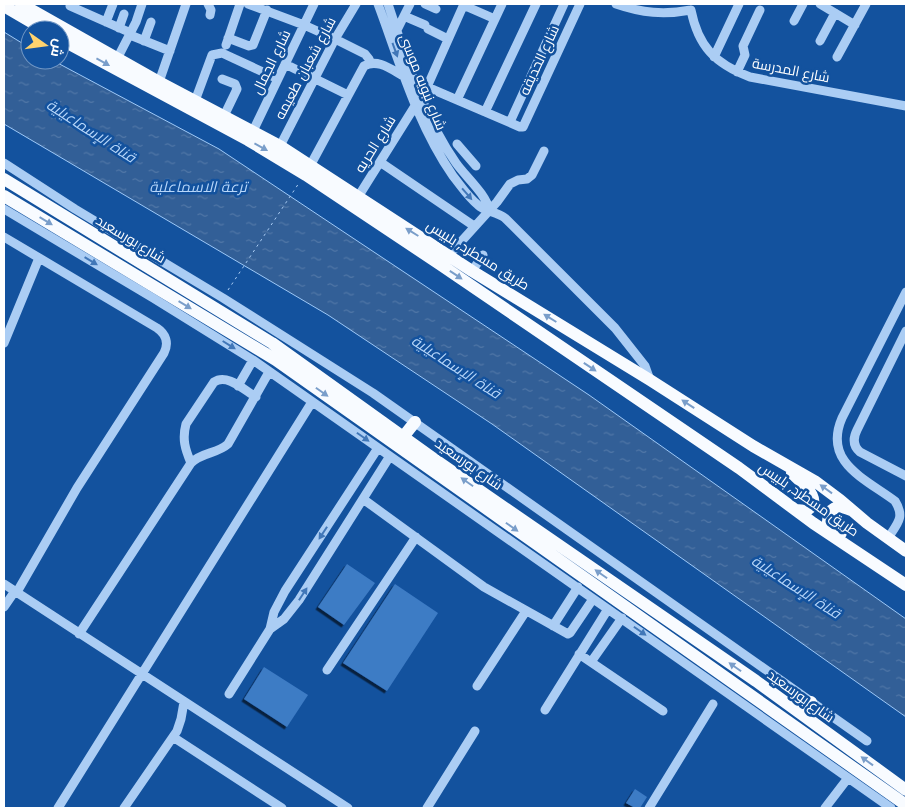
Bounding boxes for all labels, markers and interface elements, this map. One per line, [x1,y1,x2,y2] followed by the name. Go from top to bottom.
[269,13,341,123] street label: شارع شعبان طعيمه
[20,20,70,70] north arrow
[514,22,564,98] street label: شارع الحديقه
[247,26,295,98] street label: شارع الجمال
[395,31,451,133] street label: شارع نبويه موسى
[46,37,69,59] text: ش
[392,42,399,57] one-way arrow
[750,53,832,87] street label: شارع المدرسة
[96,58,109,67] one-way arrow
[42,94,141,168] water label: قناة الإسماعيلية
[350,112,400,176] street label: شارع الحريه
[255,143,268,152] one-way arrow
[149,176,250,197] water label: ترعة الاسماعلية
[462,187,473,200] one-way arrow
[92,210,170,268] street label: شارع بورسعيد
[422,215,534,295] street label: طريق مسطرد, بلبيس
[39,217,52,226] one-way arrow
[406,227,419,236] one-way arrow
[84,256,97,265] one-way arrow
[449,270,462,280] one-way arrow
[178,300,191,309] one-way arrow
[543,314,556,323] one-way arrow
[407,330,506,404] water label: قناة الإسماعيلية
[223,341,236,350] one-way arrow
[583,362,597,371] one-way arrow
[315,387,328,397] one-way arrow
[681,399,695,409] one-way arrow
[356,432,370,442] one-way arrow
[431,433,507,495] street label: شارع بورسعيد
[755,457,863,541] street label: طريق مسطرد, بلبيس
[461,477,474,487] one-way arrow
[819,484,833,494] one-way arrow
[505,522,518,532] one-way arrow
[318,526,328,539] one-way arrow
[747,550,846,624] water label: قناة الإسماعيلية
[594,569,608,579] one-way arrow
[298,587,307,600] one-way arrow
[633,626,647,636] one-way arrow
[728,662,741,672] one-way arrow
[763,665,839,727] street label: شارع بورسعيد
[860,756,874,766] one-way arrow

